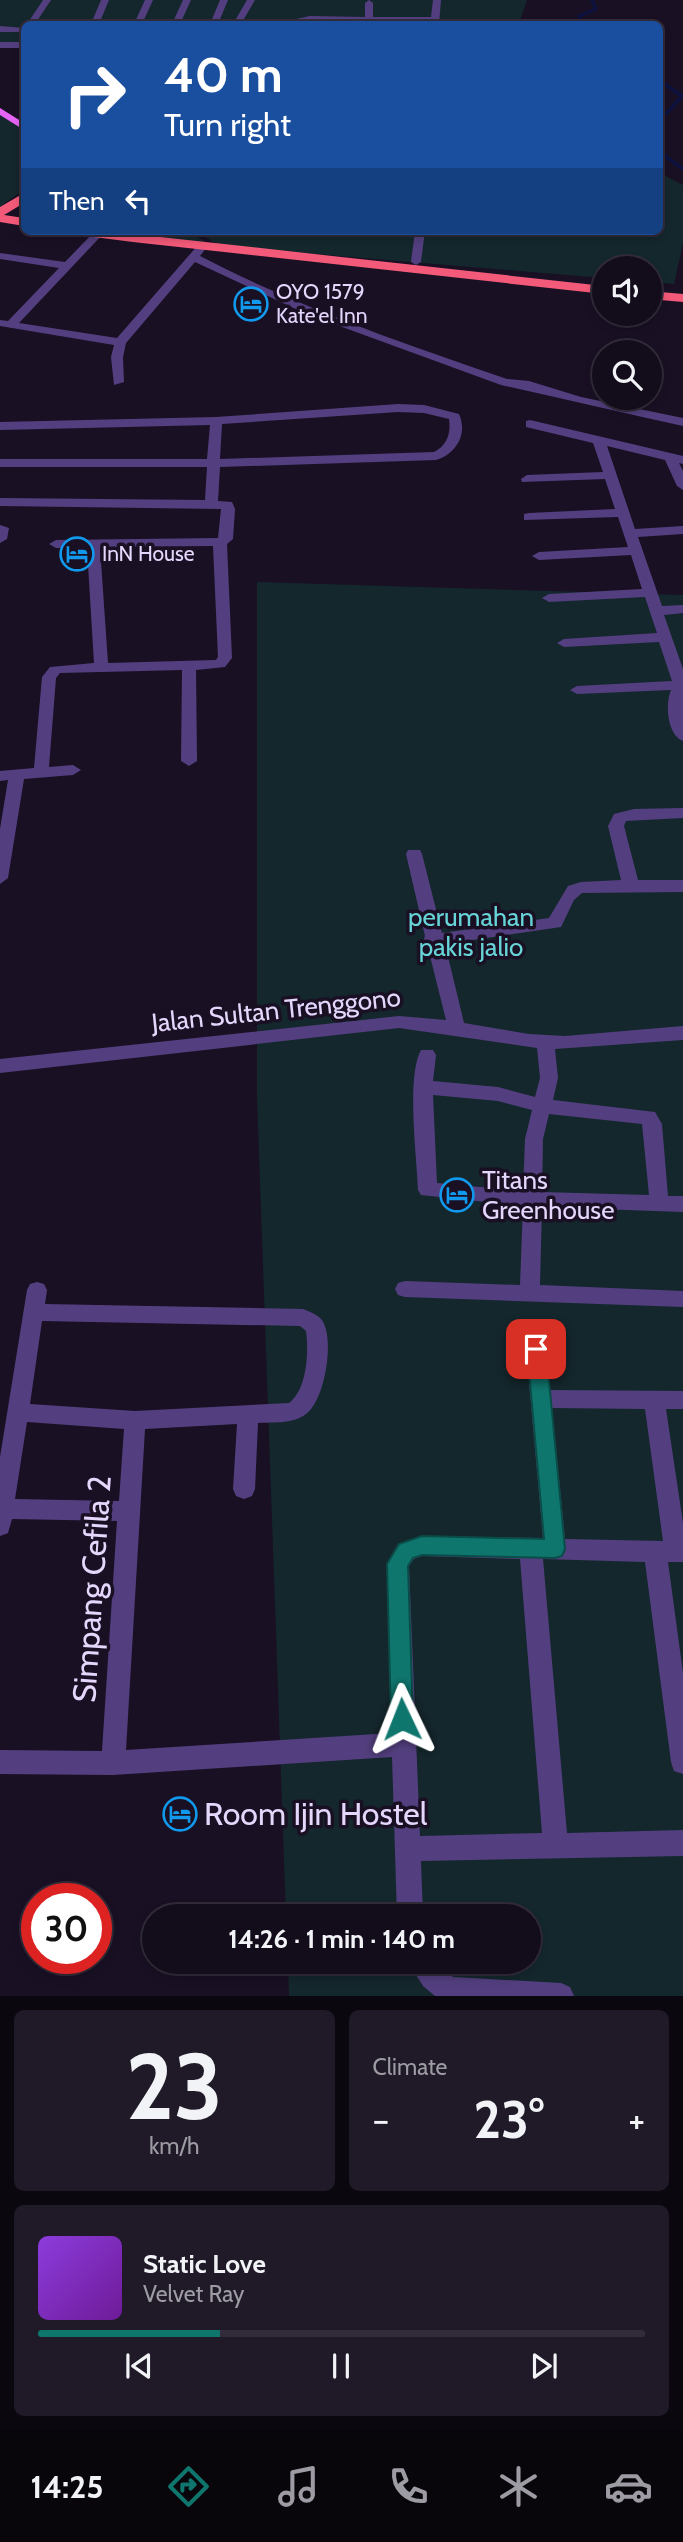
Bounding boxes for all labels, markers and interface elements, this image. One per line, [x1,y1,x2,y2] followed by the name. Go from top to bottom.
[164,45,283,104] text: 40 m
[49,49,140,140] icon: right
[164,105,291,144] text: Turn right
[119,182,157,220] icon: left
[49,185,105,217] text: Then
[592,256,662,410] map controls
[592,256,662,326] button: sound
[276,279,367,328] place label: OYO 1579 Kate'el Inn
[232,285,270,323] hotel icon: OYO 1579 Kate'el Inn
[592,340,662,410] button: search
[58,535,96,573] hotel icon: InN House
[102,541,195,566] place label: InN House
[408,901,534,963] park label: perumahan pakis jalio
[149,981,402,1039] street label: Jalan Sultan Trenggono
[482,1164,614,1226] place label: Titans Greenhouse
[438,1176,476,1214] hotel icon: Titans Greenhouse
[506,1319,566,1379] pin
[517,1330,555,1368] icon: arrive
[64,1474,119,1704] street label: Simpang Cefila 2
[365,1682,439,1756] position arrow
[204,1794,428,1833] place label: Room Ijin Hostel
[161,1795,199,1833] hotel icon: Room Ijin Hostel
[21,1883,112,1974] speed limit sign: 30
[228,1923,455,1955] text: 14:26 · 1 min · 140 m
[126,2031,223,2142] text: 23
[373,2053,447,2081] text: Climate
[473,2088,544,2151] text: 23°
[373,2096,389,2143] text: −
[628,2096,645,2143] text: +
[149,2132,199,2160] text: km/h
[143,2248,266,2280] text: Static Love
[143,2280,244,2308] text: Velvet Ray
[120,2347,158,2385] icon: previous
[322,2347,360,2385] icon: pause
[525,2347,563,2385] icon: next
[164,2462,213,2511] icon: directions
[274,2462,323,2511] icon: music
[384,2462,433,2511] icon: phone
[494,2462,543,2511] icon: climate
[604,2462,653,2511] icon: car
[30,2467,103,2506] text: 14:25

